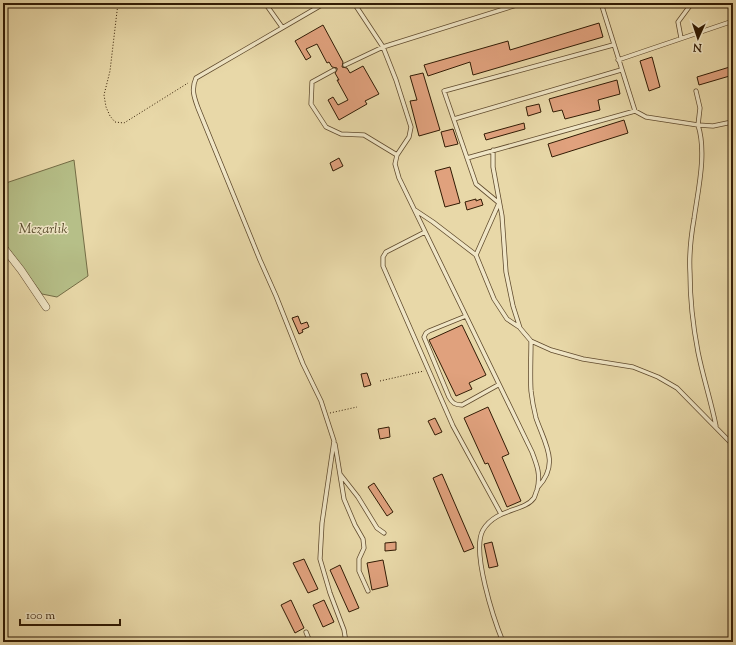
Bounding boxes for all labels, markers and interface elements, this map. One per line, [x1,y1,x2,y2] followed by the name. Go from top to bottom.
[678,18,718,58] north arrow
[693,39,703,55] text: N
[18,220,68,240] park label: Mezarlık
[20,601,120,627] scale bar
[26,607,55,625] text: 100 m

